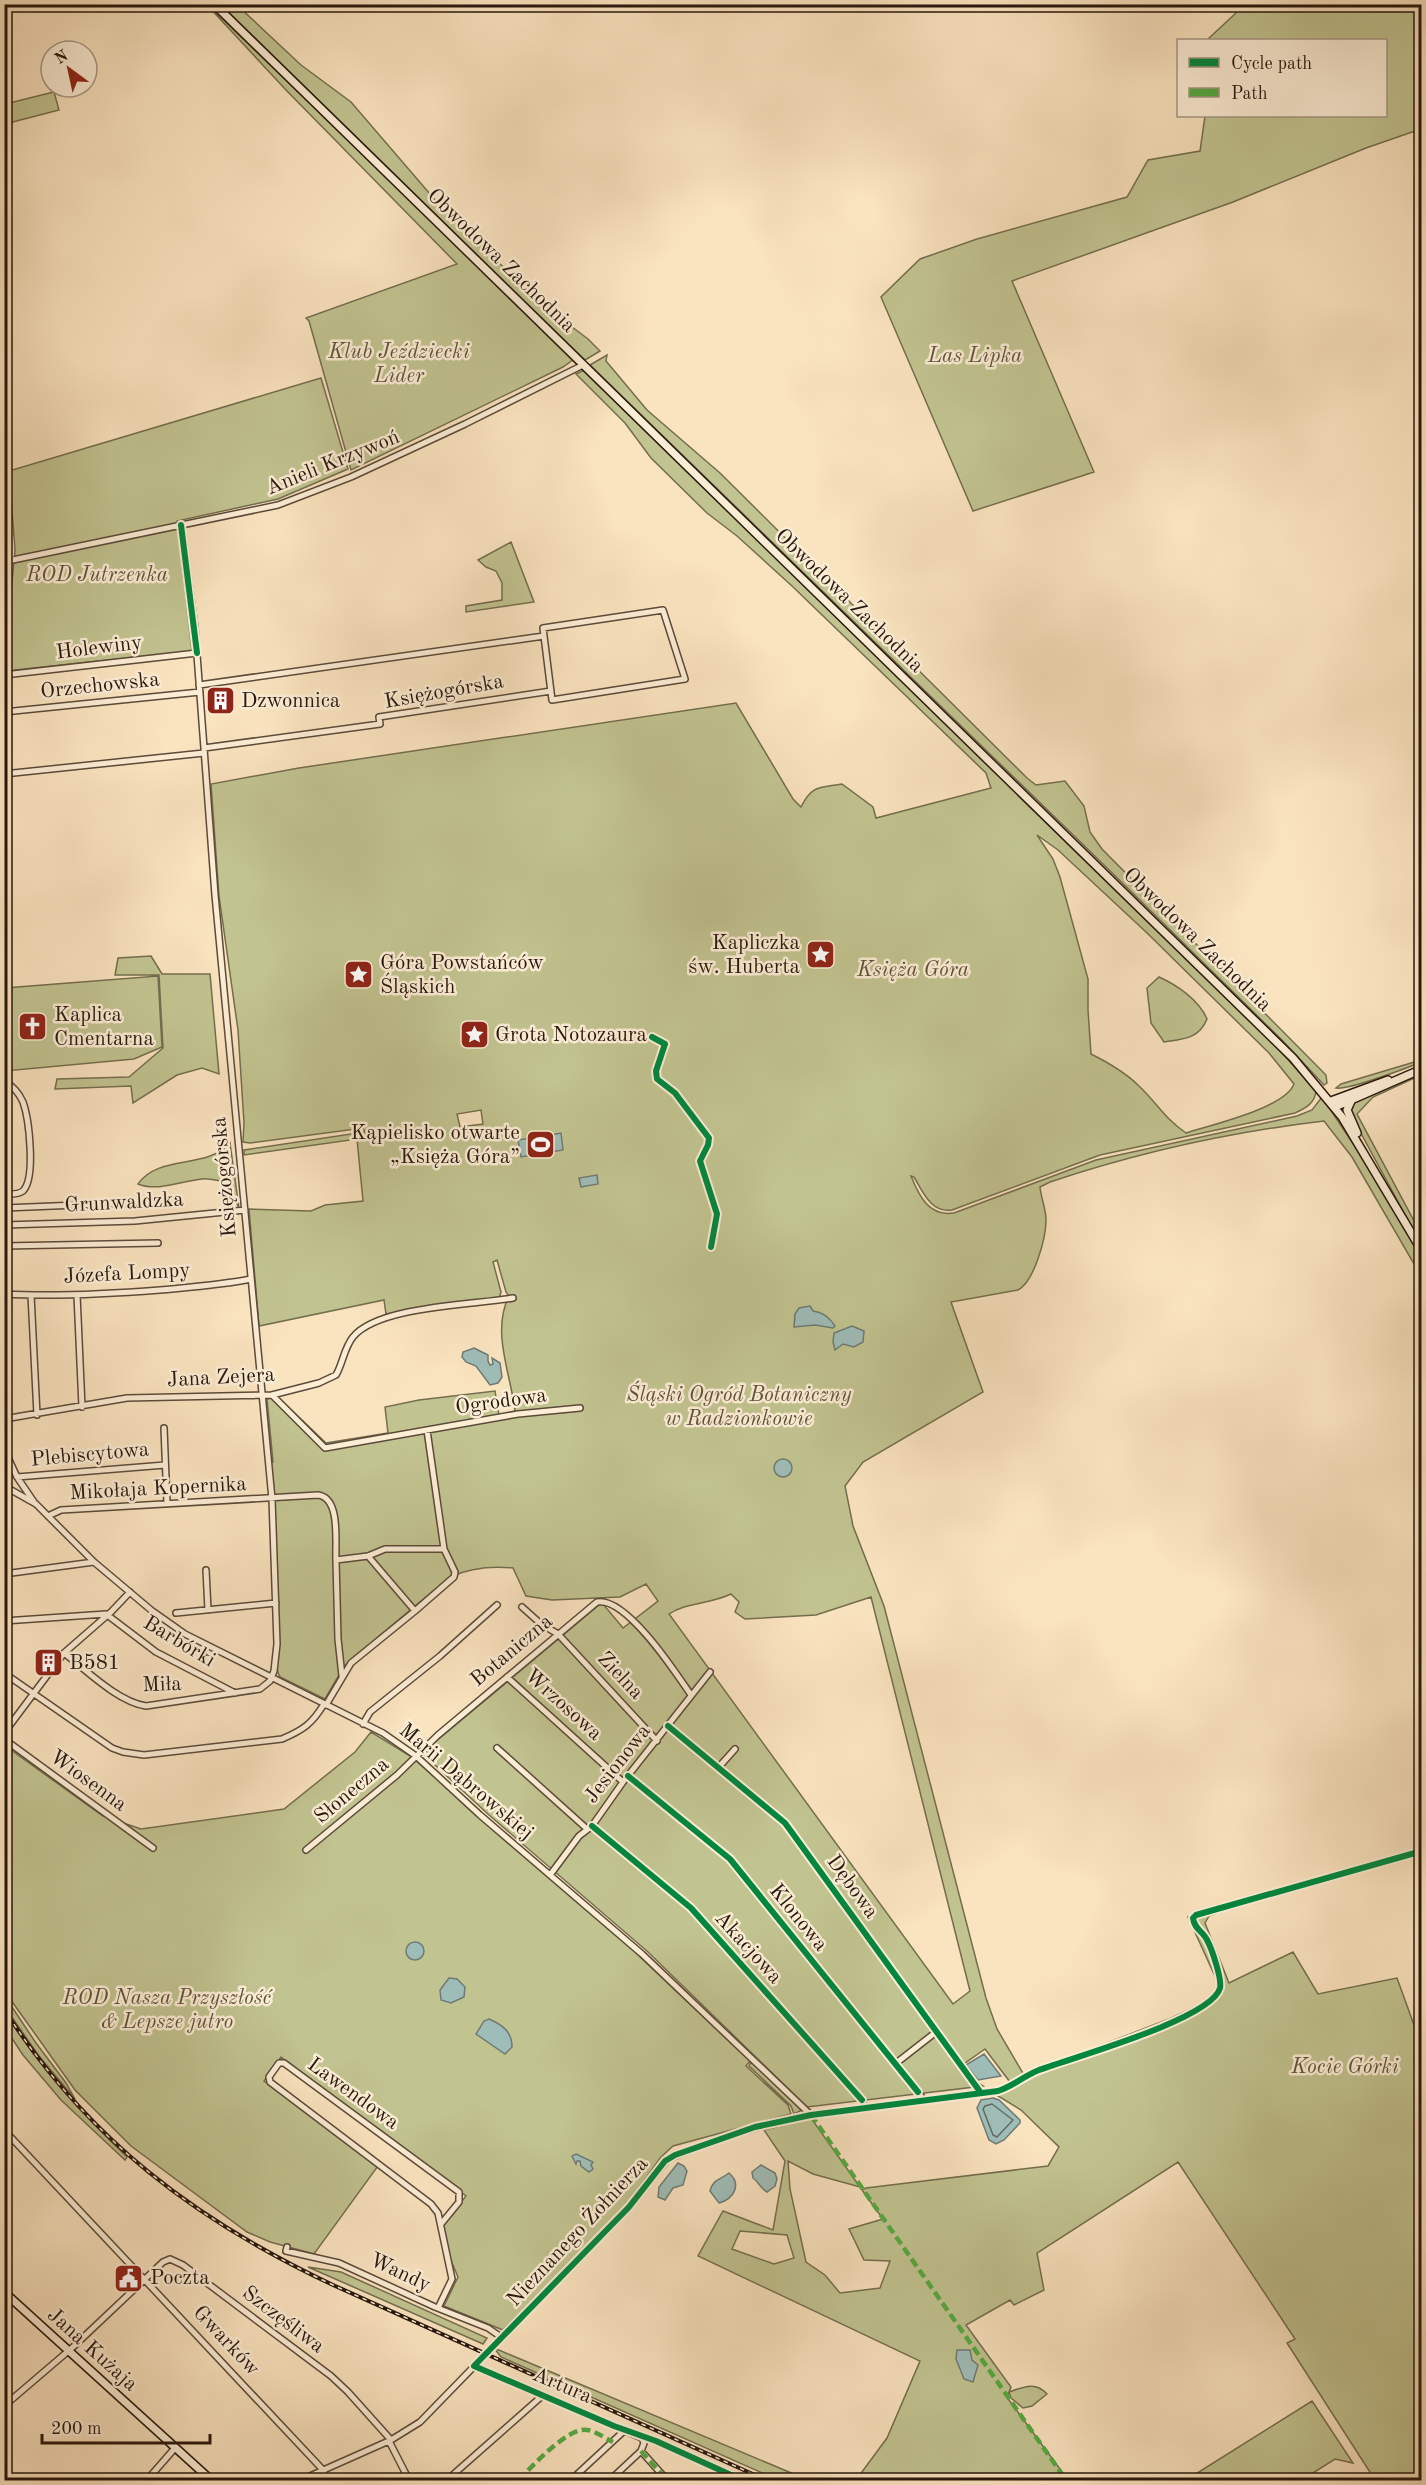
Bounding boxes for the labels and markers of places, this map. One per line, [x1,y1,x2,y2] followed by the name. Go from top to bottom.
[204,685,236,717] building icon: Dzwonnica
[241,691,340,712] place label: Dzwonnica
[688,933,800,978] place label: Kapliczka św. Huberta
[805,939,837,971] place icon: Kapliczka św. Huberta
[380,953,544,998] place label: Góra Powstańców Śląskich
[343,959,375,991] place icon: Góra Powstańców Śląskich
[54,1005,154,1050] place label: Kaplica Cmentarna
[17,1011,49,1043] church icon: Kaplica Cmentarna
[458,1019,490,1051] place icon: Grota Notozaura
[495,1025,647,1046] place label: Grota Notozaura
[350,1123,520,1168] place label: Kąpielisko otwarte „Księża Góra”
[525,1129,557,1161] sports icon: Kąpielisko otwarte „Księża Góra”
[32,1647,64,1679] building icon: B581
[69,1653,120,1674] place label: B581
[113,2262,145,2294] public building icon: Poczta
[150,2268,210,2289] place label: Poczta

